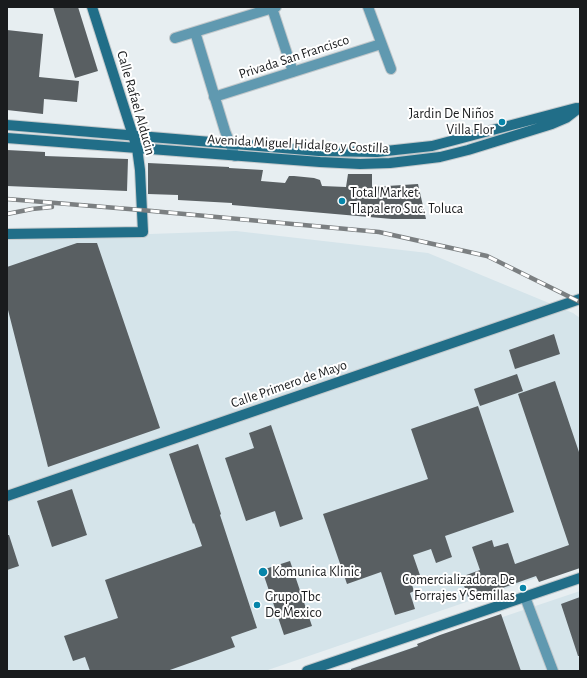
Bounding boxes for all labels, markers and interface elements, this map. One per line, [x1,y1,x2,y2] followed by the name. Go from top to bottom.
[237,31,351,83] street label: Privada San Francisco
[113,49,159,157] street label: Calle Rafael Alducin
[409,106,494,138] place label: Jardin De Niños Villa Flor
[497,117,507,127] marker: Jardin De Niños Villa Flor
[207,131,389,157] street label: Avenida Miguel Hidalgo y Costilla
[350,185,463,218] place label: Total Market Tlapalero Suc. Toluca
[337,196,347,206] marker: Total Market Tlapalero Suc. Toluca
[229,356,349,412] street label: Calle Primero de Mayo
[272,564,359,580] place label: Komunica Klinic
[257,566,269,578] marker: Komunica Klinic
[402,572,515,604] place label: Comercializadora De Forrajes Y Semillas
[518,583,528,593] marker: Comercializadora De Forrajes Y Semillas
[265,589,322,622] place label: Grupo Tbc De Mexico
[252,600,262,610] marker: Grupo Tbc De Mexico

